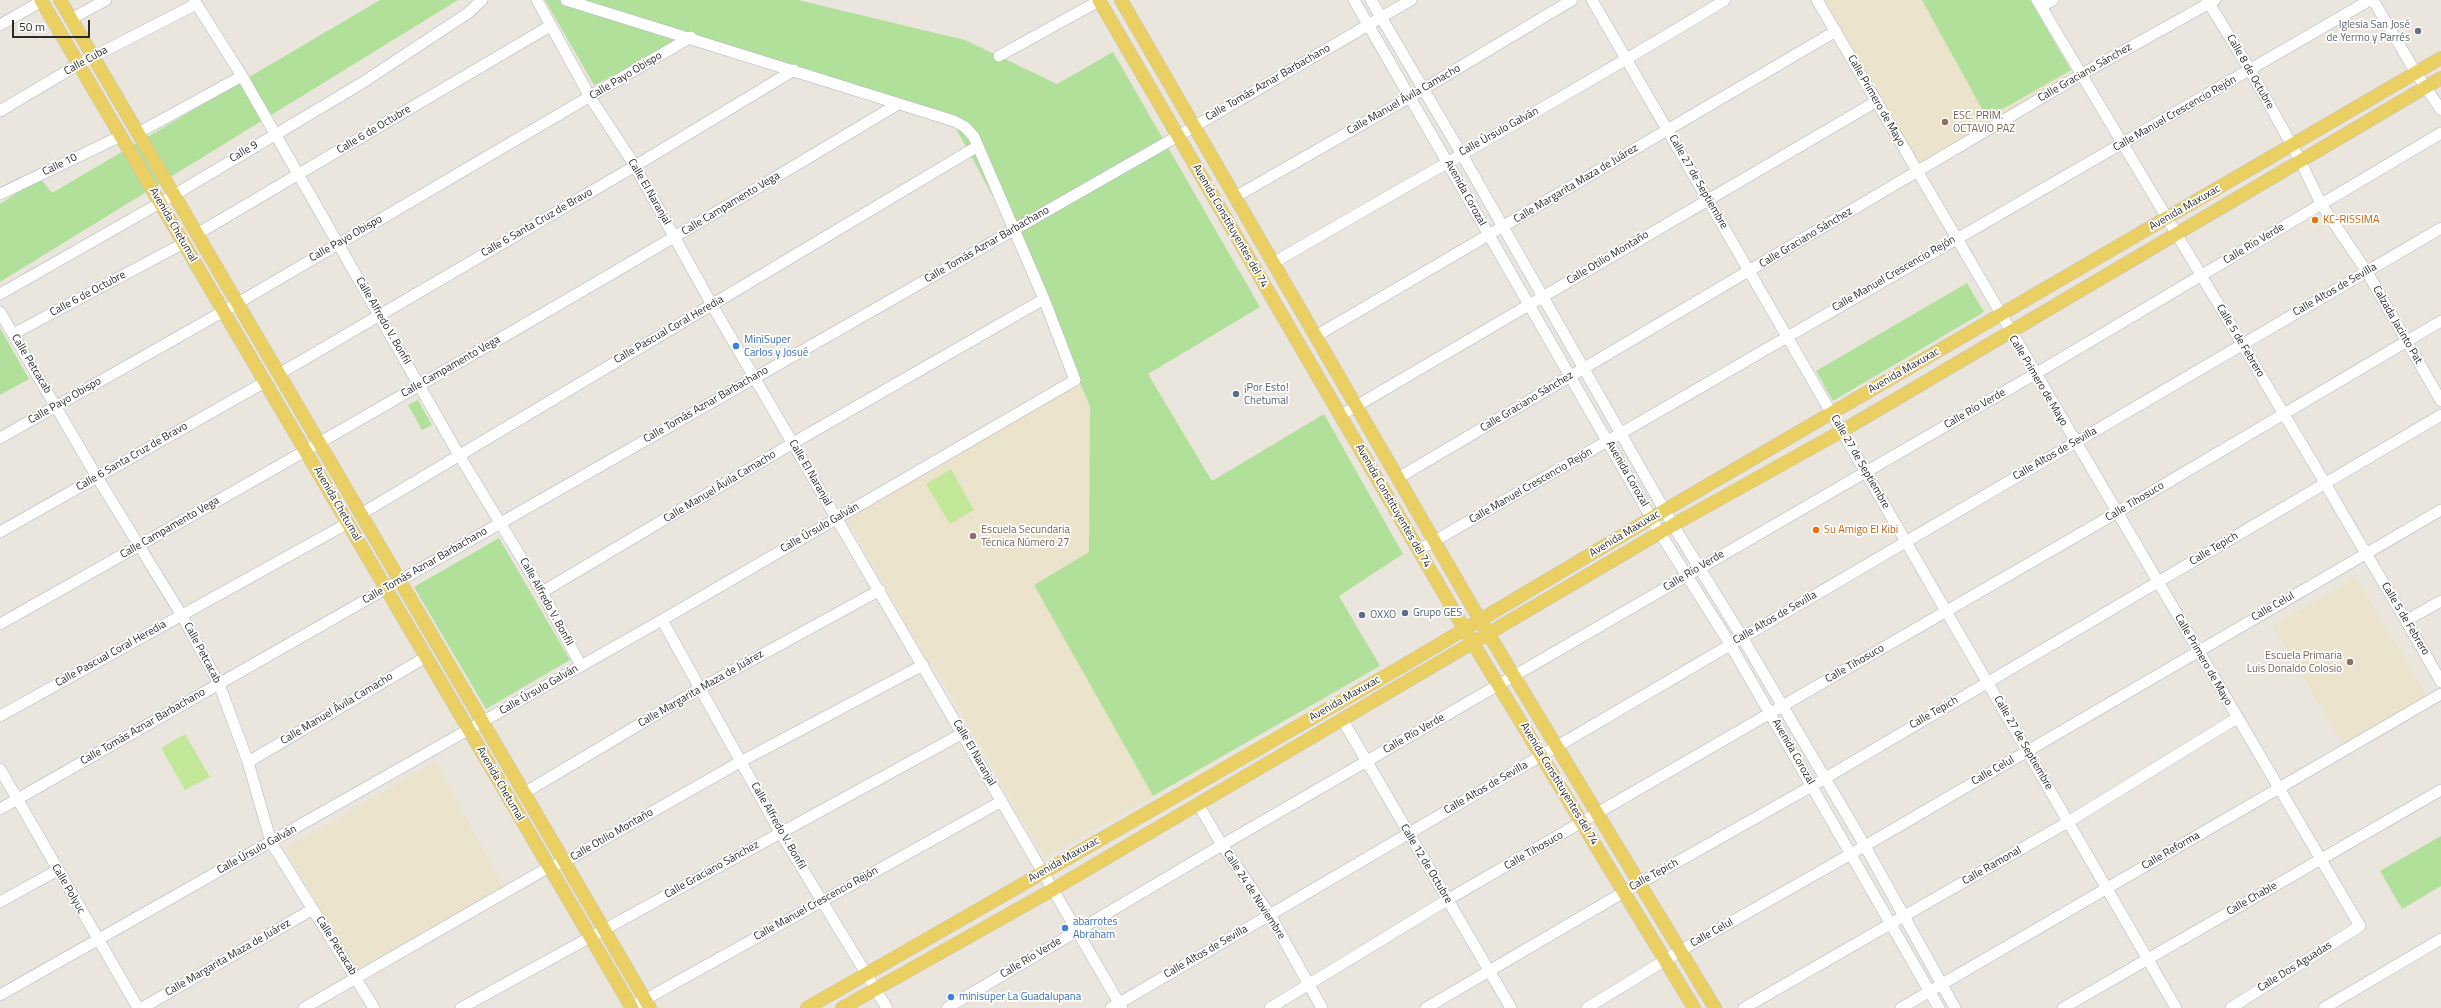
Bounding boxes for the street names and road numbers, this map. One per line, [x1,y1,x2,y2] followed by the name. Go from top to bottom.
[2223,32,2277,112] street label: Calle 8 de Octubre
[2036,41,2134,105] street label: Calle Graciano Sánchez
[1203,42,1333,124] street label: Calle Tomás Aznar Barbachano
[62,44,110,78] street label: Calle Cuba
[587,49,665,103] street label: Calle Payo Obispo
[1844,53,1908,149] street label: Calle Primero de Mayo
[1345,62,1463,138] street label: Calle Manuel Ávila Camacho
[2111,73,2239,155] street label: Calle Manuel Crescencio Rejón
[335,103,413,157] street label: Calle 6 de Octubre
[1457,105,1541,159] street label: Calle Úrsulo Galván
[1666,133,1730,231] street label: Calle 27 de Septiembre
[227,138,261,166] street label: Calle 9
[1512,142,1640,226] street label: Calle Margarita Maza de Juárez
[41,151,79,179] street label: Calle 10
[625,157,673,227] street label: Calle El Naranjal
[1441,158,1489,228] street label: Avenida Corozal
[1189,162,1271,290] street label: Avenida Constituyentes del 74
[680,169,782,239] street label: Calle Campamento Vega
[2147,182,2223,234] street label: Avenida Maxuxac
[146,186,200,264] street label: Avenida Chetumal
[479,186,595,260] street label: Calle 6 Santa Cruz de Bravo
[922,204,1052,286] street label: Calle Tomás Aznar Barbachano
[1757,205,1855,271] street label: Calle Graciano Sánchez
[307,213,385,265] street label: Calle Payo Obispo
[2221,221,2287,267] street label: Calle Río Verde
[1565,228,1651,288] street label: Calle Otilio Montaño
[1830,233,1958,315] street label: Calle Manuel Crescencio Rejón
[2291,261,2379,319] street label: Calle Altos de Sevilla
[48,269,128,319] street label: Calle 6 de Octubre
[353,275,413,367] street label: Calle Alfredo V. Bonfil
[2369,284,2425,366] street label: Calzada Jacinto Pat
[612,293,726,367] street label: Calle Pascual Coral Heredia
[2213,302,2267,380] street label: Calle 5 de Febrero
[8,332,54,396] street label: Calle Petcacab
[399,333,503,401] street label: Calle Campamento Vega
[2006,333,2070,429] street label: Calle Primero de Mayo
[1866,345,1942,397] street label: Avenida Maxuxac
[641,364,771,446] street label: Calle Tomás Aznar Barbachano
[1478,369,1576,435] street label: Calle Graciano Sánchez
[26,375,104,427] street label: Calle Payo Obispo
[1942,386,2008,432] street label: Calle Río Verde
[1828,413,1892,511] street label: Calle 27 de Septiembre
[74,420,190,494] street label: Calle 6 Santa Cruz de Bravo
[2011,425,2099,483] street label: Calle Altos de Sevilla
[786,438,834,508] street label: Calle El Naranjal
[1603,439,1651,509] street label: Avenida Corozal
[1352,442,1434,570] street label: Avenida Constituyentes del 74
[1467,445,1595,527] street label: Calle Manuel Crescencio Rejón
[661,448,779,526] street label: Calle Manuel Ávila Camacho
[310,465,364,543] street label: Avenida Chetumal
[2103,479,2167,525] street label: Calle Tihosuco
[118,494,222,562] street label: Calle Campamento Vega
[778,500,862,556] street label: Calle Úrsulo Galván
[1587,508,1663,560] street label: Avenida Maxuxac
[360,525,490,607] street label: Calle Tomás Aznar Barbachano
[2188,529,2240,569] street label: Calle Tepich
[1661,548,1727,594] street label: Calle Río Verde
[516,556,576,648] street label: Calle Alfredo V. Bonfil
[2378,580,2432,658] street label: Calle 5 de Febrero
[1731,589,1819,647] street label: Calle Altos de Sevilla
[2249,590,2297,624] street label: Calle Celul
[2171,612,2235,708] street label: Calle Primero de Mayo
[53,618,169,690] street label: Calle Pascual Coral Heredia
[180,620,224,686] street label: Calle Petcacab
[1823,642,1887,686] street label: Calle Tihosuco
[636,648,766,730] street label: Calle Margarita Maza de Juárez
[497,662,581,718] street label: Calle Úrsulo Galván
[278,670,396,748] street label: Calle Manuel Ávila Camacho
[1307,673,1383,725] street label: Avenida Maxuxac
[78,686,208,768] street label: Calle Tomás Aznar Barbachano
[1907,694,1961,732] street label: Calle Tepich
[1991,694,2055,792] street label: Calle 27 de Septiembre
[1381,711,1447,757] street label: Calle Río Verde
[1769,717,1817,787] street label: Avenida Corozal
[950,718,998,788] street label: Calle El Naranjal
[1517,721,1601,847] street label: Avenida Constituyentes del 74
[473,745,527,823] street label: Avenida Chetumal
[1969,754,2017,788] street label: Calle Celul
[1442,759,1530,817] street label: Calle Altos de Sevilla
[748,780,808,872] street label: Calle Alfredo V. Bonfil
[568,806,656,864] street label: Calle Otilio Montaño
[1397,822,1455,906] street label: Calle 12 de Octubre
[215,823,299,877] street label: Calle Úrsulo Galván
[1502,829,1566,873] street label: Calle Tihosuco
[2140,829,2202,873] street label: Calle Reforma
[1026,834,1102,886] street label: Avenida Maxuxac
[662,838,762,902] street label: Calle Graciano Sánchez
[1960,844,2024,888] street label: Calle Ramonal
[1220,848,1288,942] street label: Calle 24 de Noviembre
[1627,856,1681,894] street label: Calle Tepich
[48,862,88,916] street label: Calle Polyuc
[752,864,880,944] street label: Calle Manuel Crescencio Rejón
[2225,879,2279,919] street label: Calle Chable
[313,914,359,978] street label: Calle Petcacab
[1688,916,1736,950] street label: Calle Celul
[163,917,293,999] street label: Calle Margarita Maza de Juárez
[1162,923,1250,981] street label: Calle Altos de Sevilla
[998,935,1064,981] street label: Calle Río Verde
[2256,939,2334,995] street label: Calle Dos Aguadas

